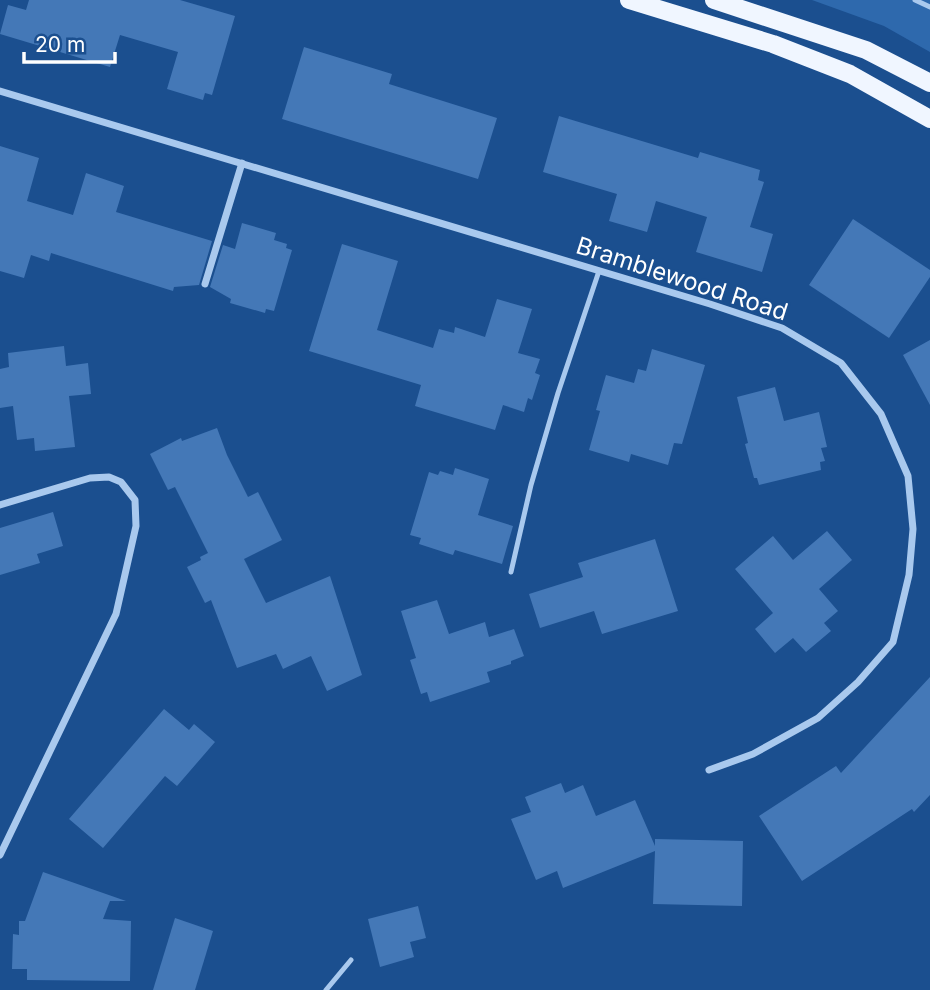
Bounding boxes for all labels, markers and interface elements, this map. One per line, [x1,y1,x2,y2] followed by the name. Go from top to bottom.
[24,21,116,65] scale bar
[35,32,85,57] text: 20 m
[573,231,792,326] street label: Bramblewood Road

